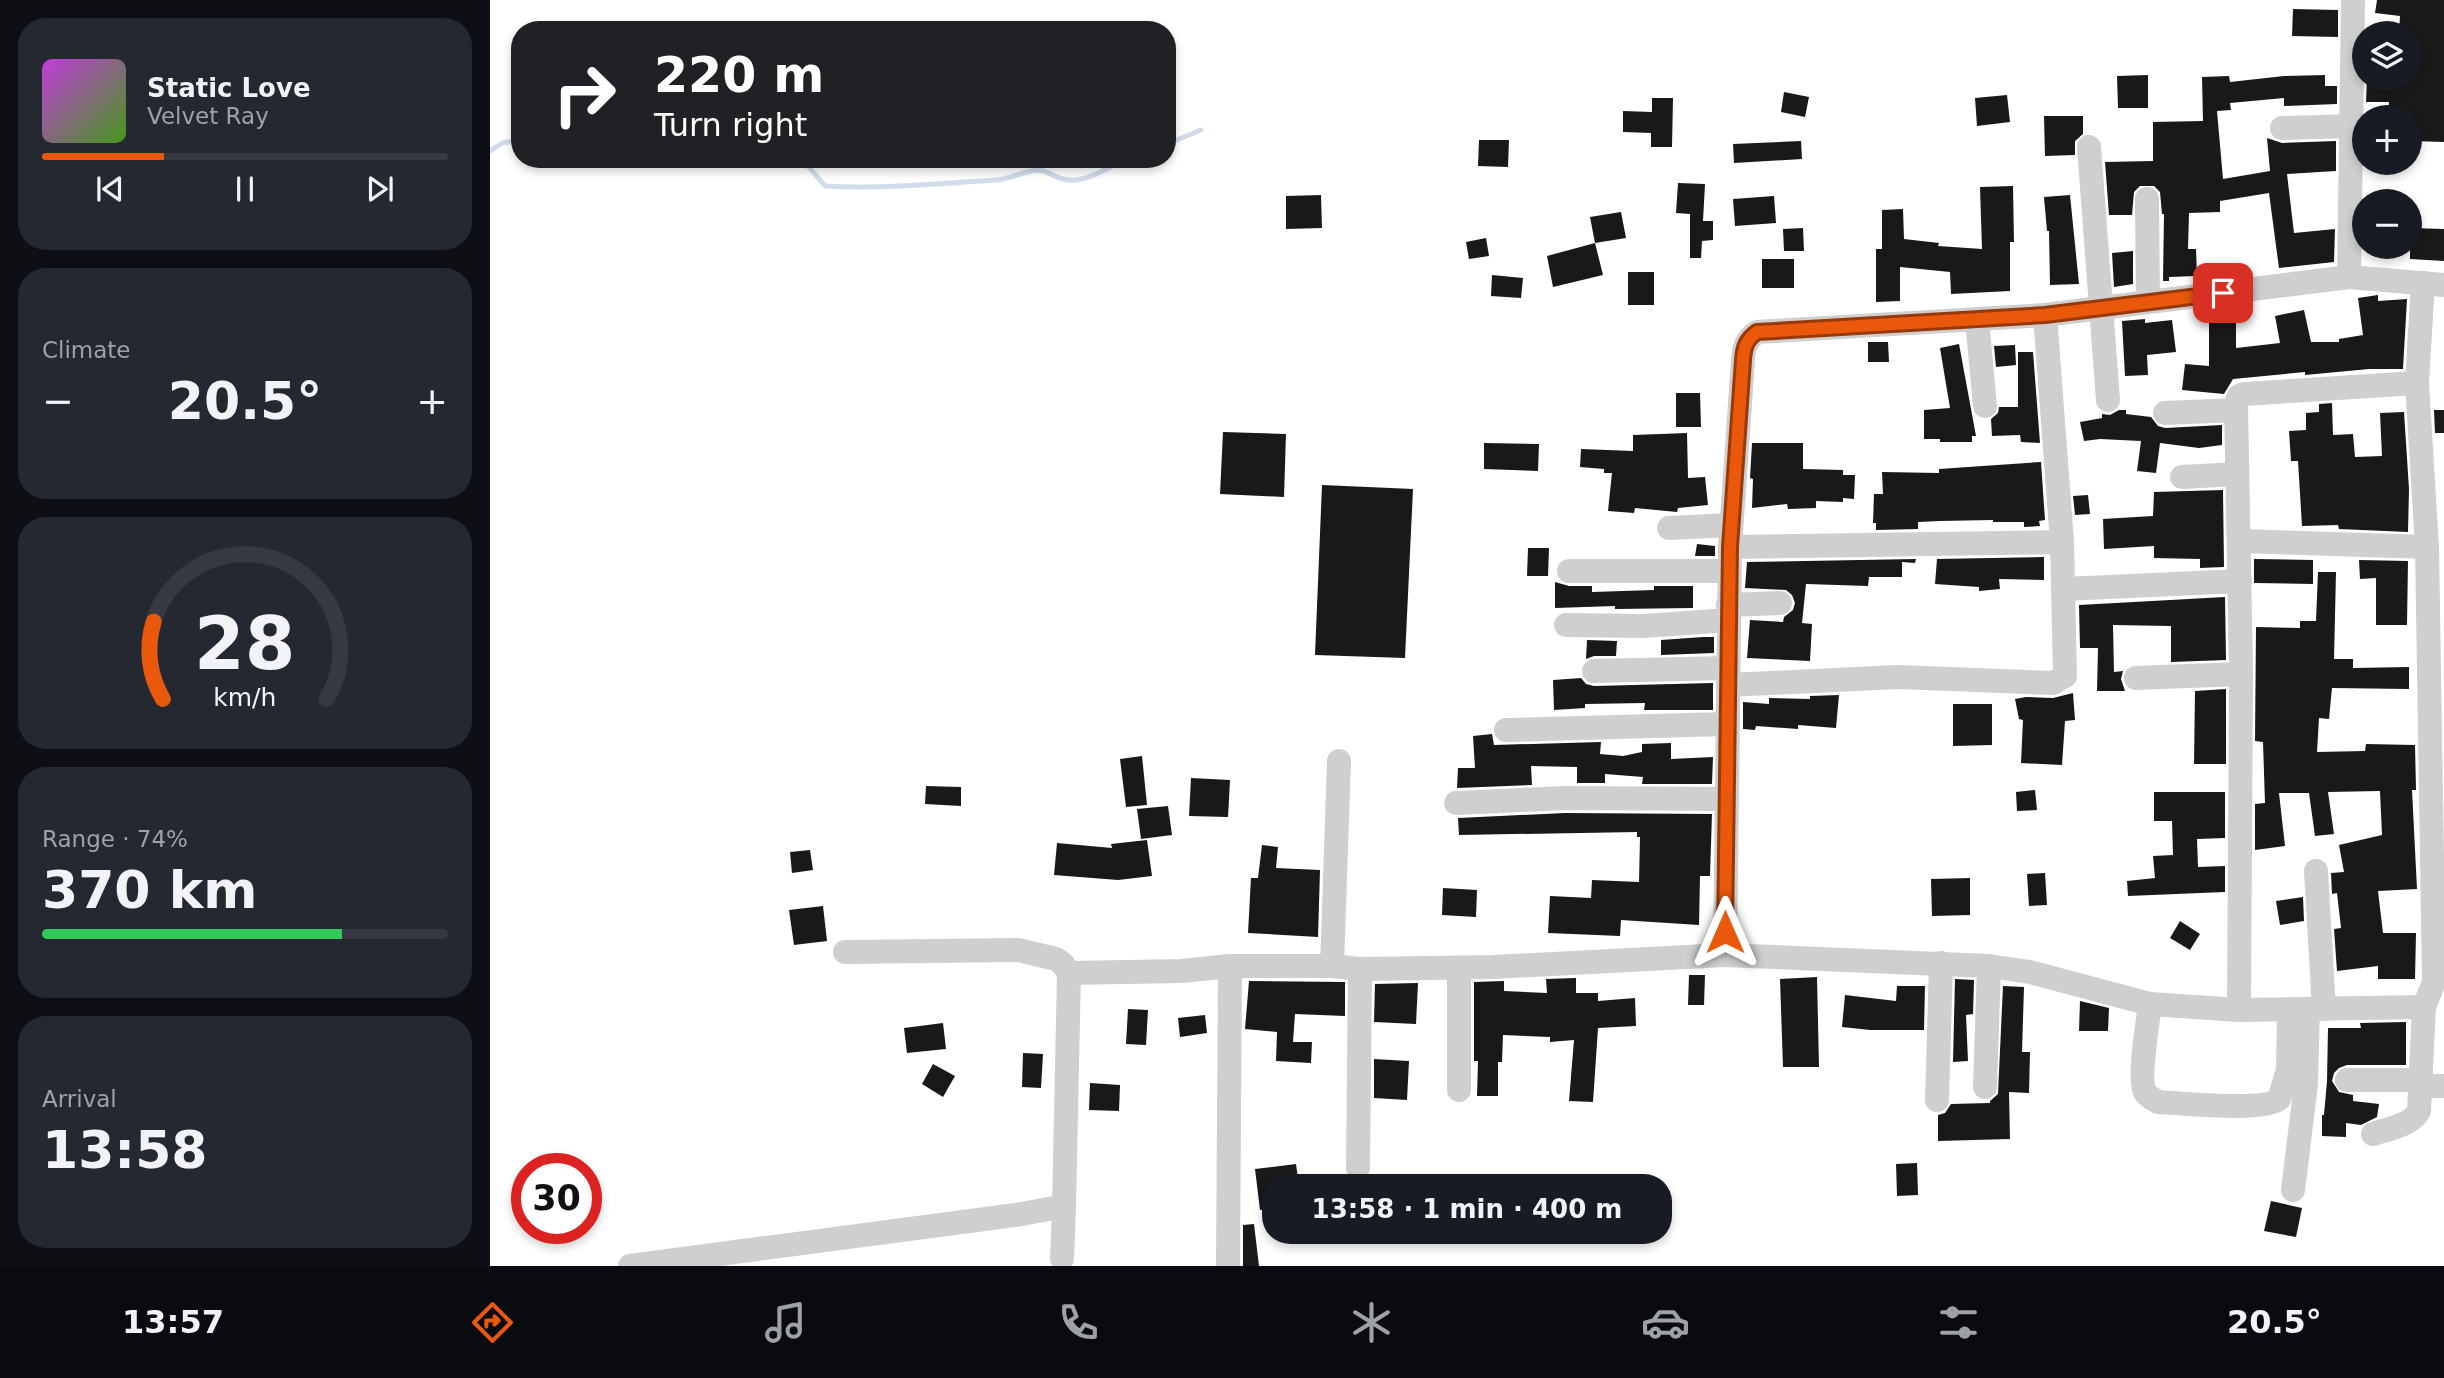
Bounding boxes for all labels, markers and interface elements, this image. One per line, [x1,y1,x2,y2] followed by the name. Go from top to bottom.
[2352,21,2422,259] map controls
[2352,21,2422,91] button: layers
[654,47,824,104] text: 220 m
[539,49,630,140] icon: right
[147,73,311,103] text: Static Love
[147,103,269,129] text: Velvet Ray
[2352,105,2422,175] button: +
[654,106,807,144] text: Turn right
[91,170,129,208] icon: previous
[226,170,264,208] icon: pause
[361,170,399,208] icon: next
[2352,189,2422,259] button: −
[2193,263,2253,323] pin
[2204,274,2242,312] icon: arrive
[42,337,131,363] text: Climate
[168,371,322,431] text: 20.5°
[42,379,74,423] text: −
[416,379,448,423] text: +
[194,601,296,686] text: 28
[213,683,277,712] text: km/h
[42,826,188,852] text: Range · 74%
[42,860,257,920] text: 370 km
[1688,895,1762,969] position arrow
[42,1086,117,1112] text: Arrival
[42,1120,208,1180] text: 13:58
[511,1153,602,1244] speed limit sign: 30
[1312,1194,1622,1224] text: 13:58 · 1 min · 400 m
[468,1298,517,1347] icon: directions
[761,1298,810,1347] icon: music
[1054,1298,1103,1347] icon: phone
[1347,1298,1396,1347] icon: climate
[1641,1298,1690,1347] icon: car
[1934,1298,1983,1347] icon: filters
[122,1303,224,1341] text: 13:57
[2227,1303,2322,1341] text: 20.5°

